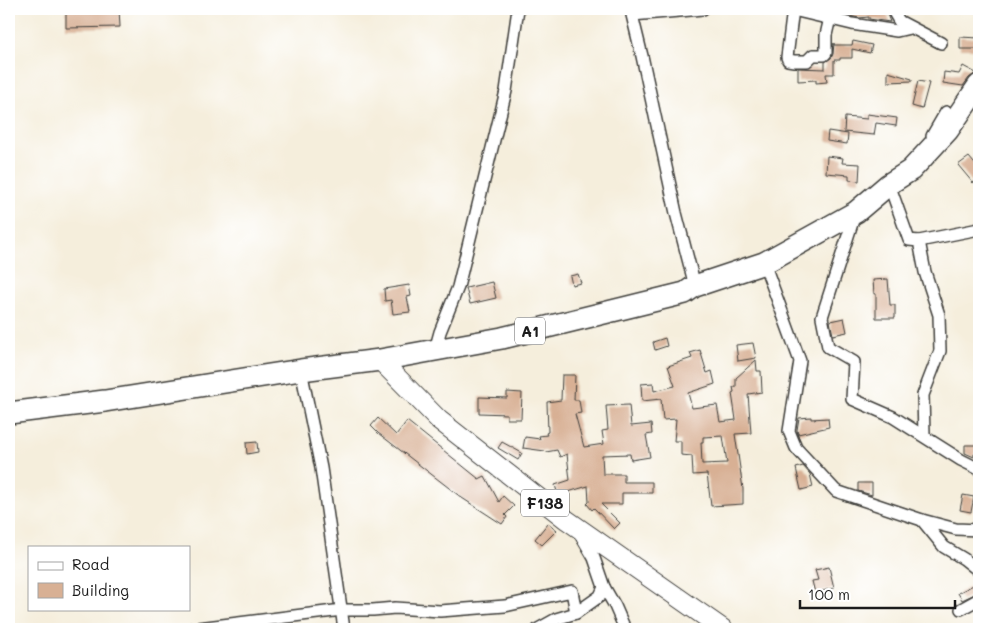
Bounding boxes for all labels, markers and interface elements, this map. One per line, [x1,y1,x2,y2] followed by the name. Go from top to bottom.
[515,318,545,344] road number: A1
[521,489,569,516] road number: F138
[28,546,190,610] legend
[72,554,109,574] text: Road
[800,578,956,610] scale bar
[72,580,129,600] text: Building
[808,584,850,604] text: 100 m

